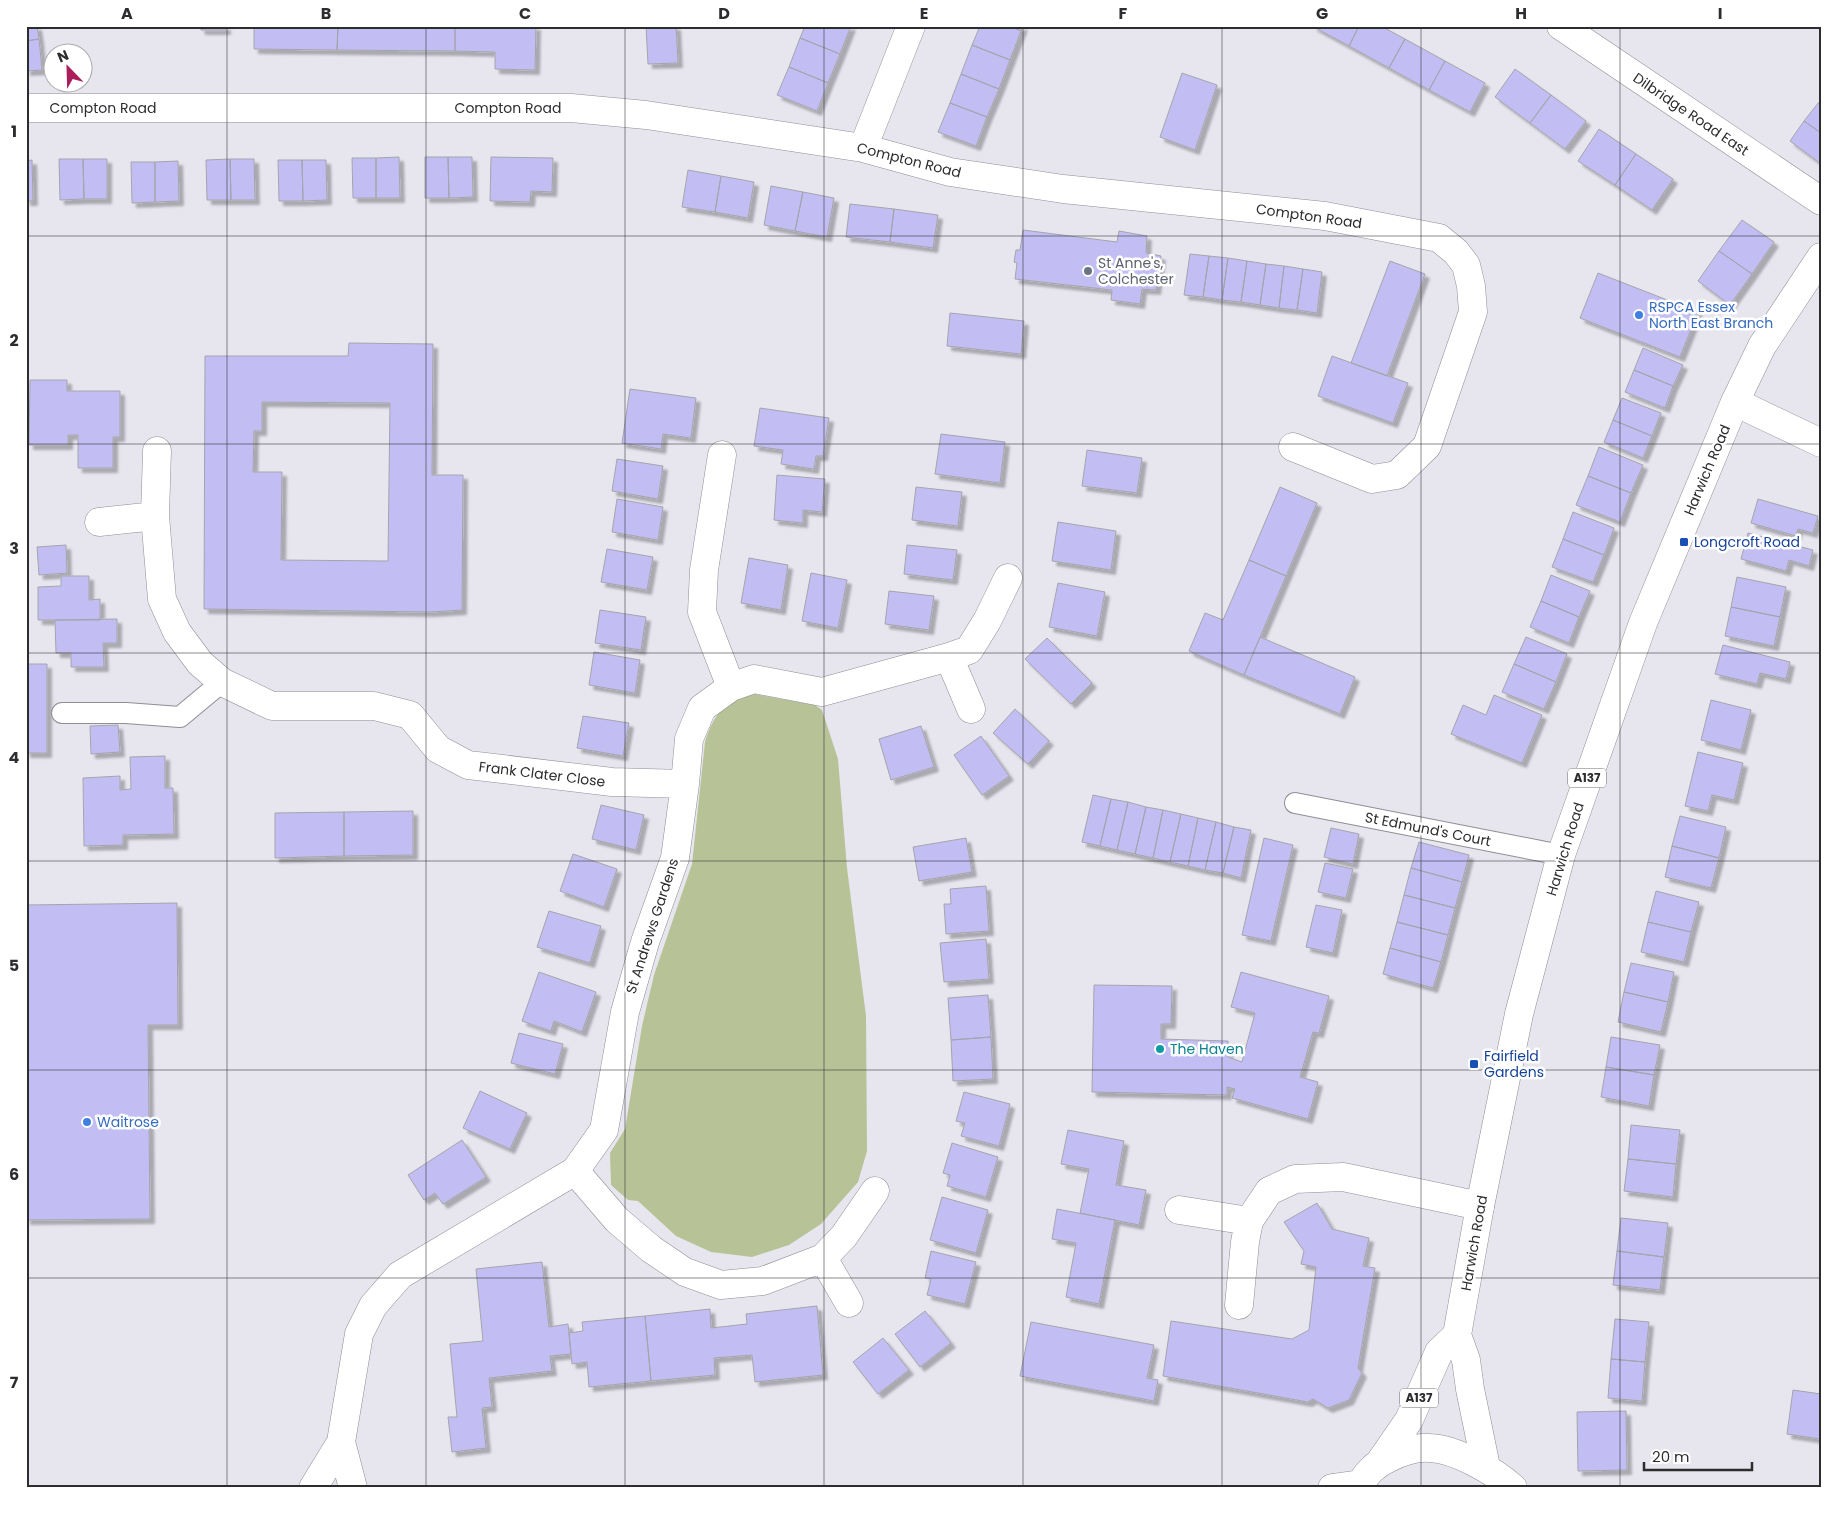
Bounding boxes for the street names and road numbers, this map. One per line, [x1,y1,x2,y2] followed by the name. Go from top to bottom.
[1629,68,1753,160] street label: Dilbridge Road East
[50,98,156,118] street label: Compton Road
[455,98,561,118] street label: Compton Road
[855,137,963,183] street label: Compton Road
[1255,199,1363,233] street label: Compton Road
[1679,421,1735,519] street label: Harwich Road
[478,756,607,792] street label: Frank Clater Close
[1568,768,1606,788] road number: A137
[1541,800,1589,898] street label: Harwich Road
[1363,807,1493,851] street label: St Edmund's Court
[621,856,683,996] street label: St Andrews Gardens
[1456,1194,1492,1292] street label: Harwich Road
[1400,1389,1438,1408] road number: A137

